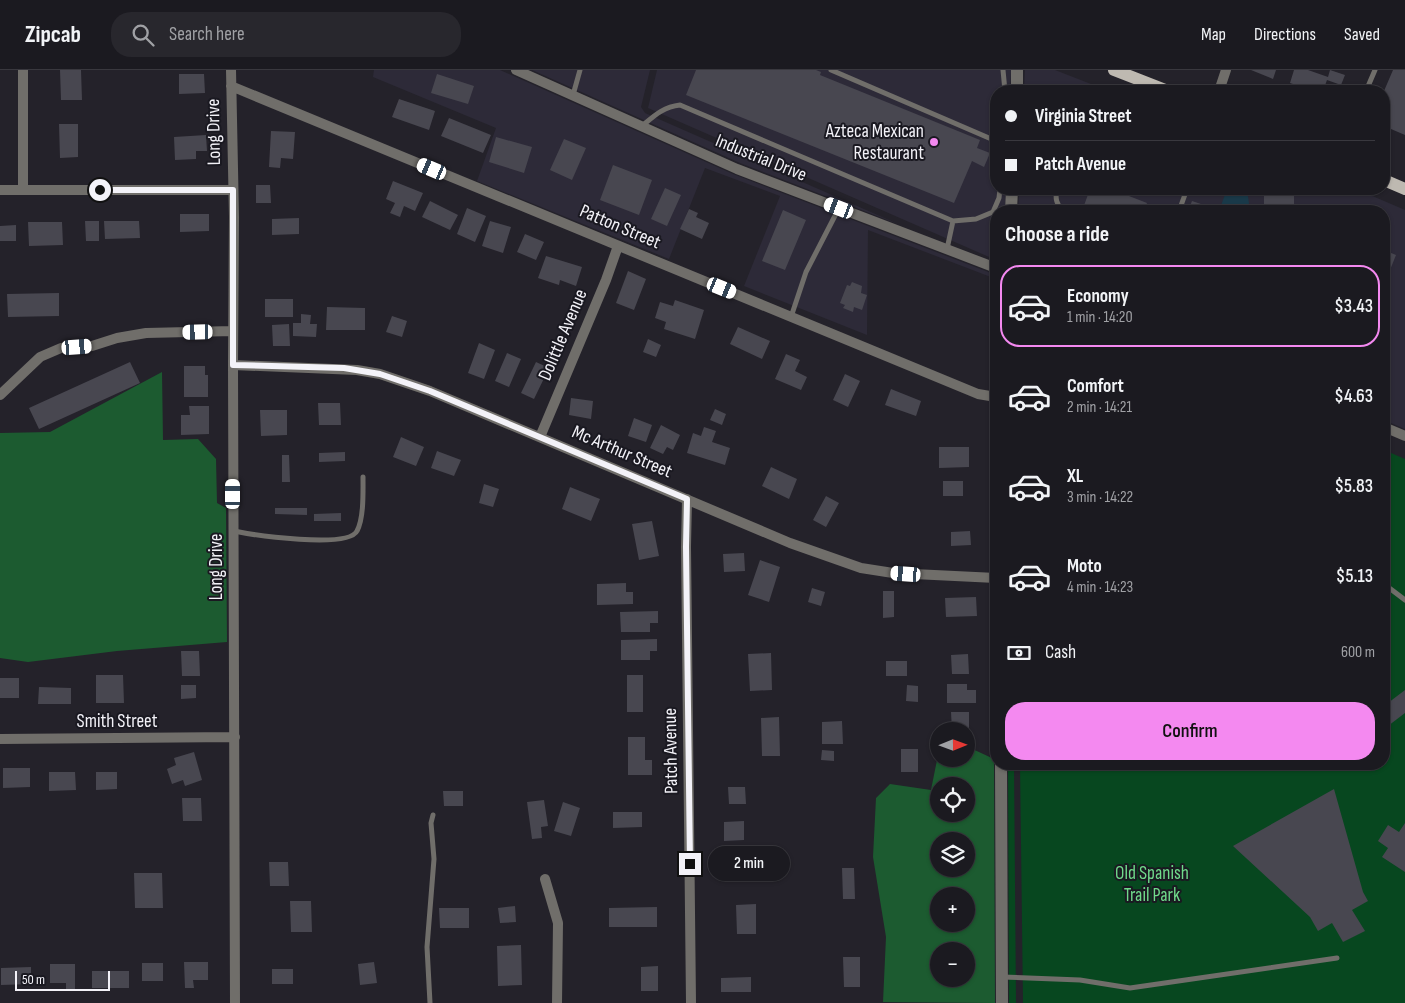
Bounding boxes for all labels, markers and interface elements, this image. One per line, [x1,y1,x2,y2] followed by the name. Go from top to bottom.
[111,12,461,57] search box
[25,20,81,49] text: Zipcab
[129,21,157,49] icon: search
[169,23,245,46] text: Search here
[1201,24,1226,45] text: Map
[1254,24,1316,45] text: Directions
[1344,24,1380,45] text: Saved
[202,98,226,166] street label: Long Drive
[1035,105,1132,128] text: Virginia Street
[825,120,924,165] place label: Azteca Mexican Restaurant
[712,129,810,187] street label: Industrial Drive
[928,136,940,148] marker: Azteca Mexican Restaurant
[1035,153,1126,176] text: Patch Avenue
[415,156,448,182] car
[89,179,111,201] route start
[822,196,855,220] car
[576,200,664,254] street label: Patton Street
[1005,221,1109,248] text: Choose a ride
[705,275,738,301] car
[1007,284,1052,329] icon: car
[1067,285,1129,308] text: Economy
[533,286,593,384] street label: Dolittle Avenue
[1334,295,1373,318] text: $3.43
[1067,308,1133,327] text: 1 min · 14:20
[182,324,213,340] car
[61,338,92,356] car
[1007,374,1052,419] icon: car
[1067,375,1124,398] text: Comfort
[1334,385,1373,408] text: $4.63
[1067,398,1132,417] text: 2 min · 14:21
[568,421,676,483] street label: Mc Arthur Street
[1007,464,1052,509] icon: car
[1067,465,1083,488] text: XL
[1334,475,1373,498] text: $5.83
[225,479,240,509] car
[1067,488,1133,507] text: 3 min · 14:22
[205,534,228,600] street label: Long Drive
[1007,554,1052,599] icon: car
[1067,555,1102,578] text: Moto
[890,565,921,583] car
[1336,565,1373,588] text: $5.13
[1067,578,1133,597] text: 4 min · 14:23
[1005,639,1033,667] icon: cash
[1045,641,1076,664] text: Cash
[1341,643,1375,662] text: 600 m
[1005,702,1375,760] button: Confirm
[659,708,683,794] street label: Patch Avenue
[77,710,158,733] street label: Smith Street
[930,722,975,768] north arrow
[930,722,975,987] map controls
[930,777,975,822] button: locate
[930,832,975,877] button: layers
[708,846,790,882] callout: 2 min
[679,853,701,875] route end
[734,854,764,873] text: 2 min
[1115,862,1189,907] park label: Old Spanish Trail Park
[930,887,975,932] button: +
[930,942,975,987] button: −
[15,968,110,991] scale bar
[22,971,45,988] text: 50 m

